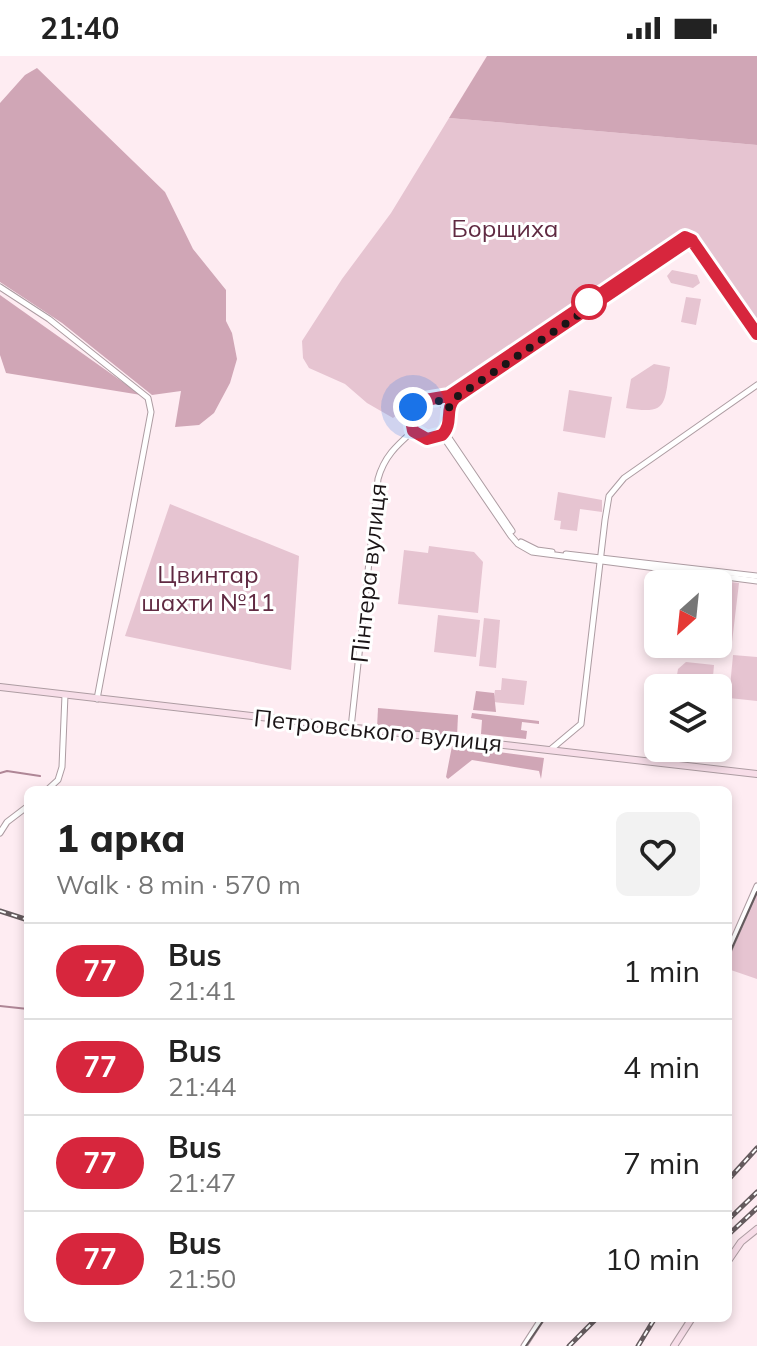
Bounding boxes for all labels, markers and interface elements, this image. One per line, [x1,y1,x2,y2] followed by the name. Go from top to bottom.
[40,9,119,47] text: 21:40
[452,213,558,243] park label: Борщиха
[572,285,606,319] unlabelled marker
[393,387,433,427] your location
[344,482,392,664] street label: Пінтера вулиця
[141,559,275,617] park label: Цвинтар шахти №11
[644,570,732,658] north arrow
[644,570,732,762] map controls
[644,674,732,762] button: layers
[252,702,504,758] street label: Петровського вулиця
[616,812,700,896] button: heart
[56,814,186,862] text: 1 арка
[56,868,301,901] text: Walk · 8 min · 570 m
[168,936,222,974] text: Bus
[623,952,700,990] text: 1 min
[83,953,117,988] text: 77
[168,974,236,1007] text: 21:41
[168,1032,222,1070] text: Bus
[623,1048,700,1086] text: 4 min
[83,1049,117,1084] text: 77
[168,1070,236,1103] text: 21:44
[168,1128,222,1166] text: Bus
[623,1144,700,1182] text: 7 min
[83,1145,117,1180] text: 77
[168,1166,236,1199] text: 21:47
[168,1224,222,1262] text: Bus
[605,1240,700,1278] text: 10 min
[83,1241,117,1276] text: 77
[168,1262,236,1295] text: 21:50

